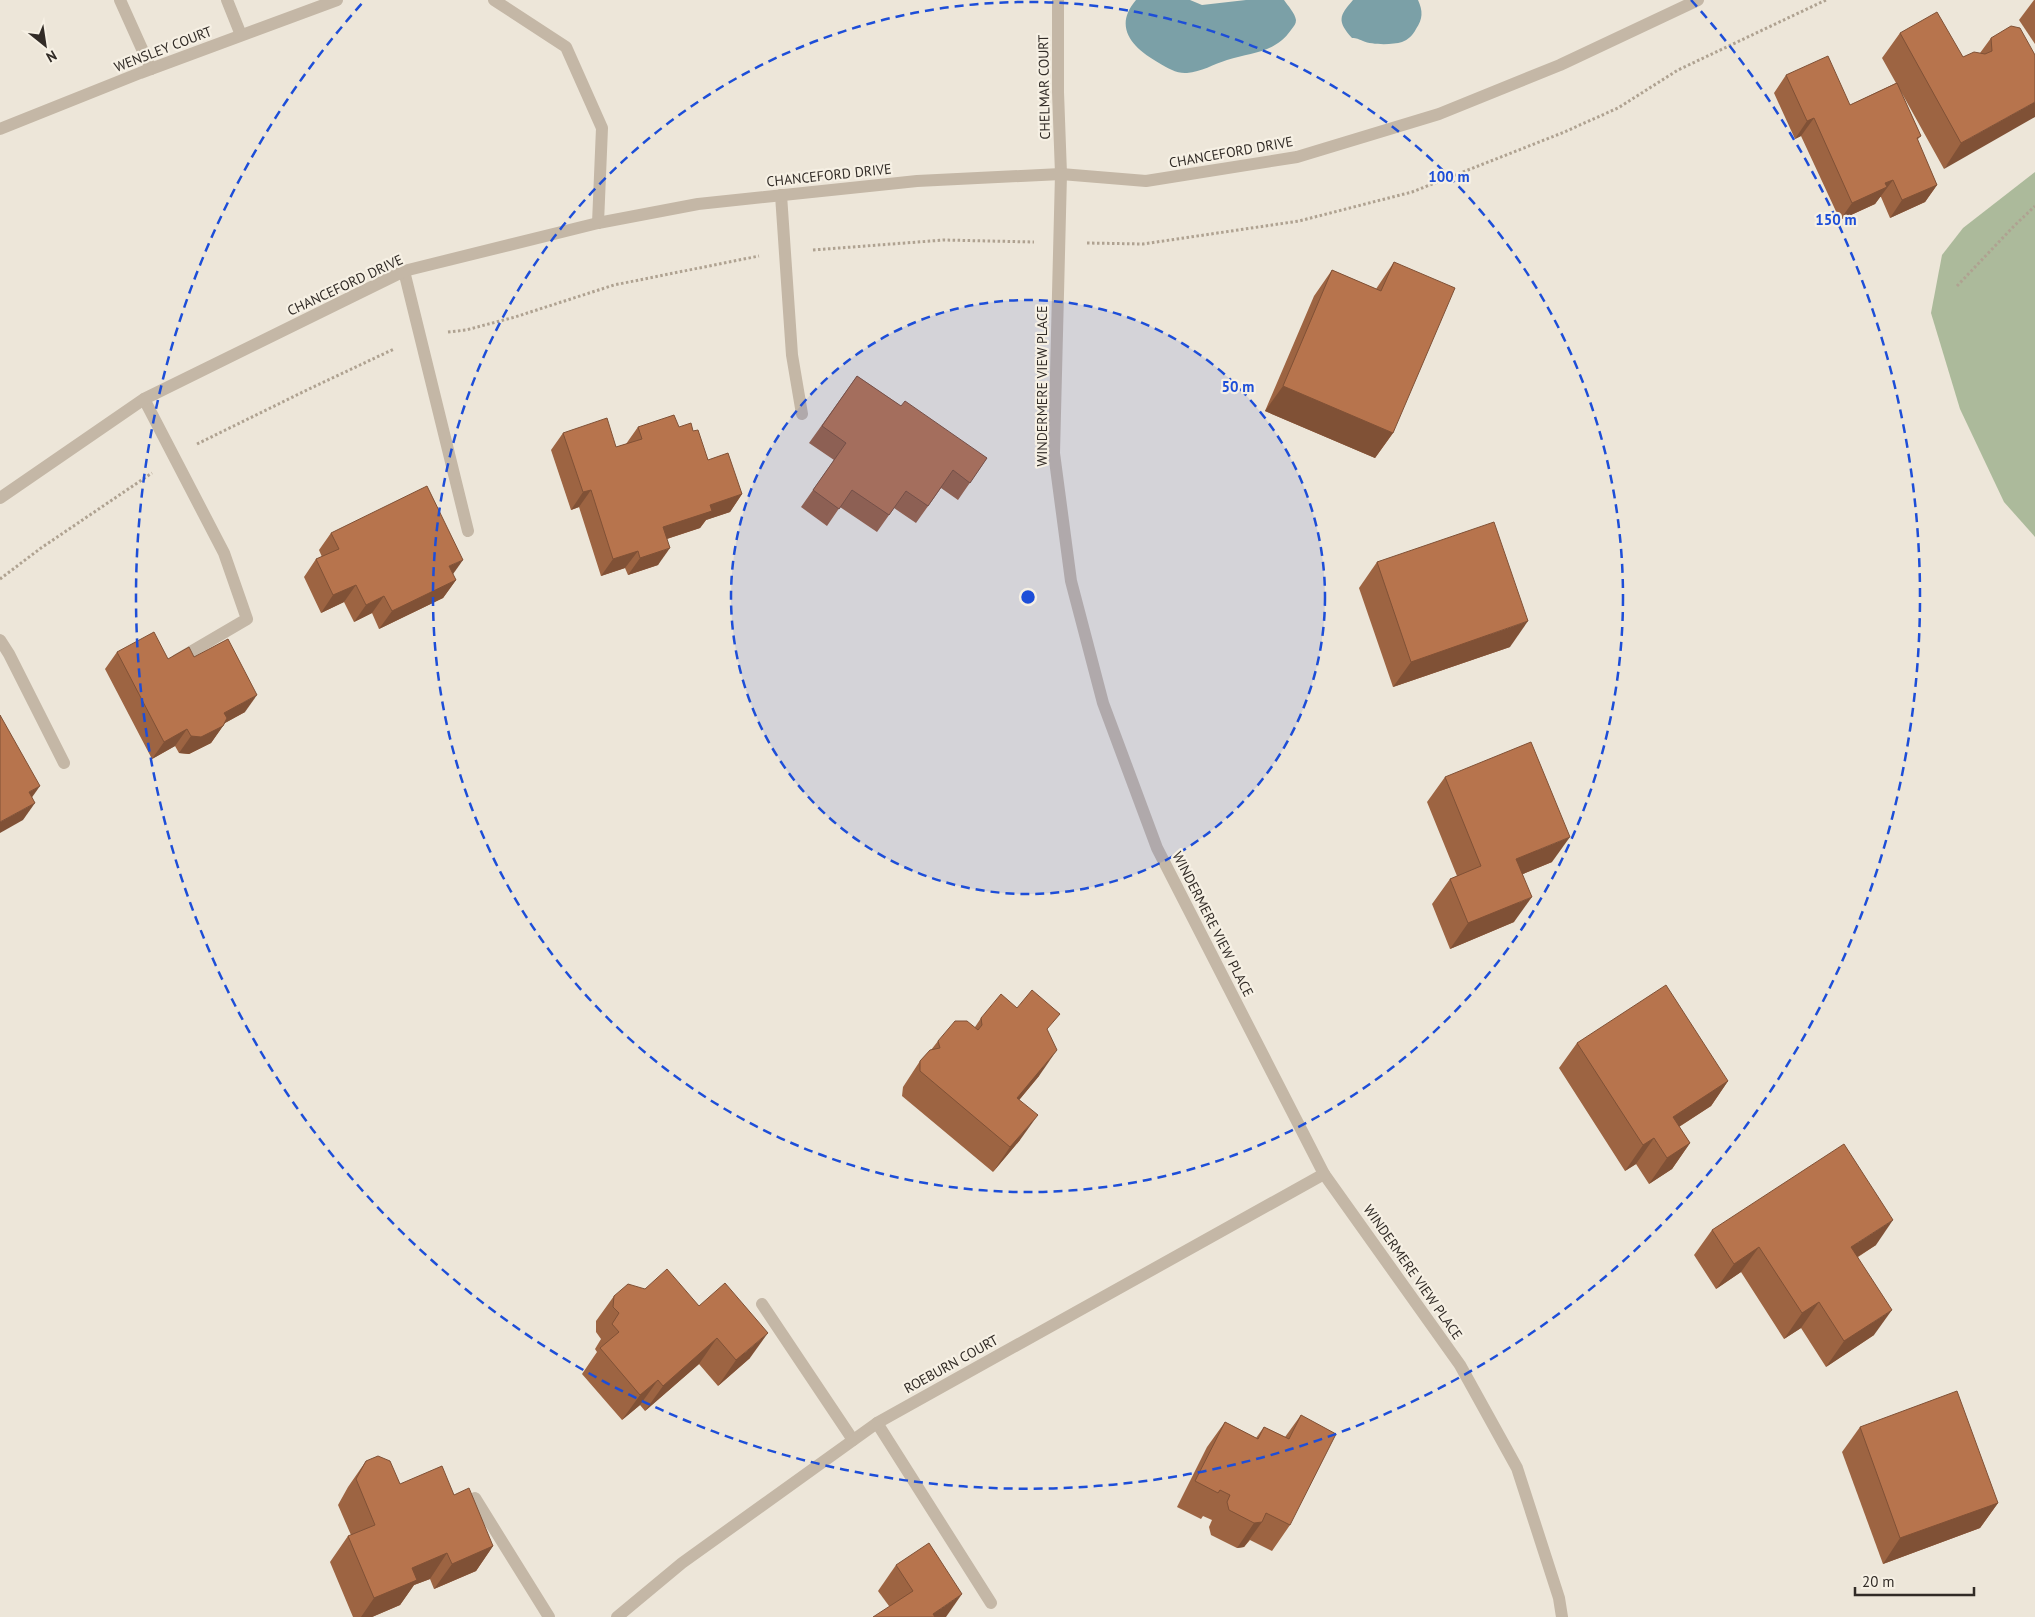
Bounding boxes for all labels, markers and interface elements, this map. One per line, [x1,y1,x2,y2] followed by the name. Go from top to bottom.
[20,20,70,70] north arrow
[111,22,215,76] street label: WENSLEY COURT
[1034,34,1054,140] street label: CHELMAR COURT
[43,46,60,66] text: N
[1168,132,1294,172] street label: CHANCEFORD DRIVE
[766,159,892,191] street label: CHANCEFORD DRIVE
[1428,167,1470,186] text: 100 m
[1815,210,1857,229] text: 150 m
[284,250,406,320] street label: CHANCEFORD DRIVE
[1033,306,1051,466] street label: WINDERMERE VIEW PLACE
[1222,377,1254,396] text: 50 m
[1019,588,1037,606] centre of rings
[1168,848,1258,1000] street label: WINDERMERE VIEW PLACE
[1360,1201,1466,1343] street label: WINDERMERE VIEW PLACE
[901,1331,1002,1397] street label: ROEBURN COURT
[1855,1564,1974,1596] scale bar
[1862,1572,1895,1591] text: 20 m

